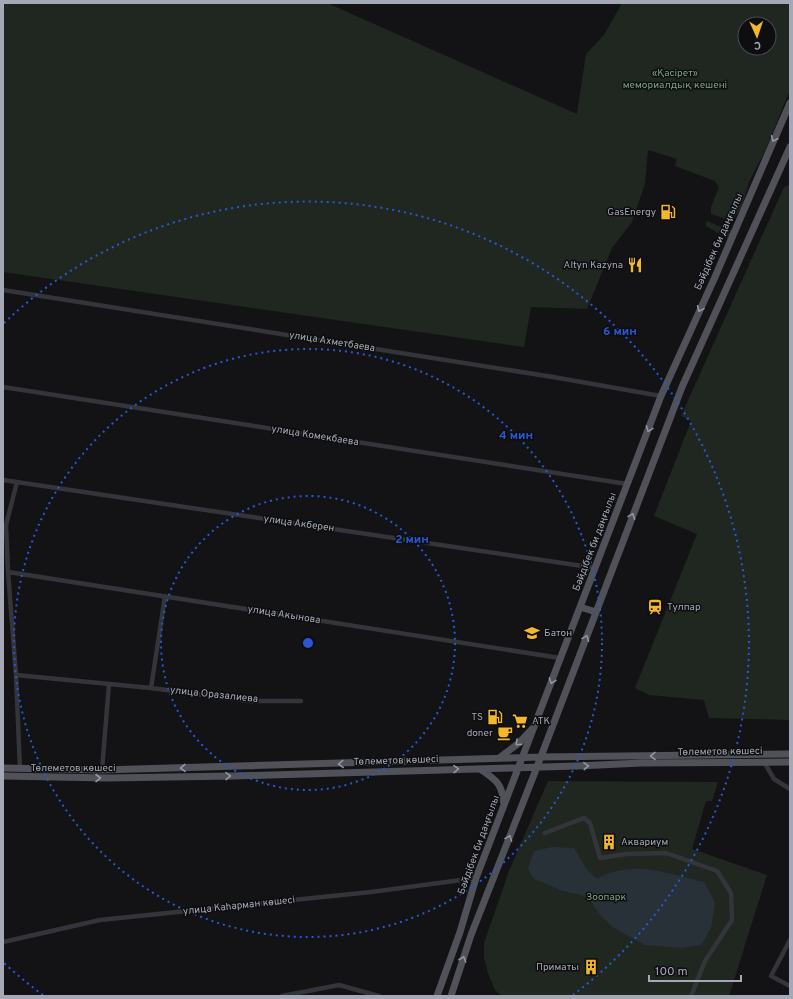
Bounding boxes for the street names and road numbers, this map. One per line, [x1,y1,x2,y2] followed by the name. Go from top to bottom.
[692,192,746,292] street label: Бәйдібек би даңғылы
[288,329,376,355] street label: улица Ахметбаева
[270,423,360,449] street label: улица Комекбаева
[570,491,620,593] street label: Бәйдібек би даңғылы
[263,513,335,535] street label: улица Акберен
[247,603,321,627] street label: улица Акынова
[169,684,259,706] street label: улица Оразалиева
[677,745,763,759] street label: Төлеметов көшесі
[353,753,439,769] street label: Төлеметов көшесі
[30,762,116,775] street label: Төлеметов көшесі
[455,794,503,896] street label: Бәйдібек би даңғылы
[182,894,296,918] street label: улица Каһарман көшесі

